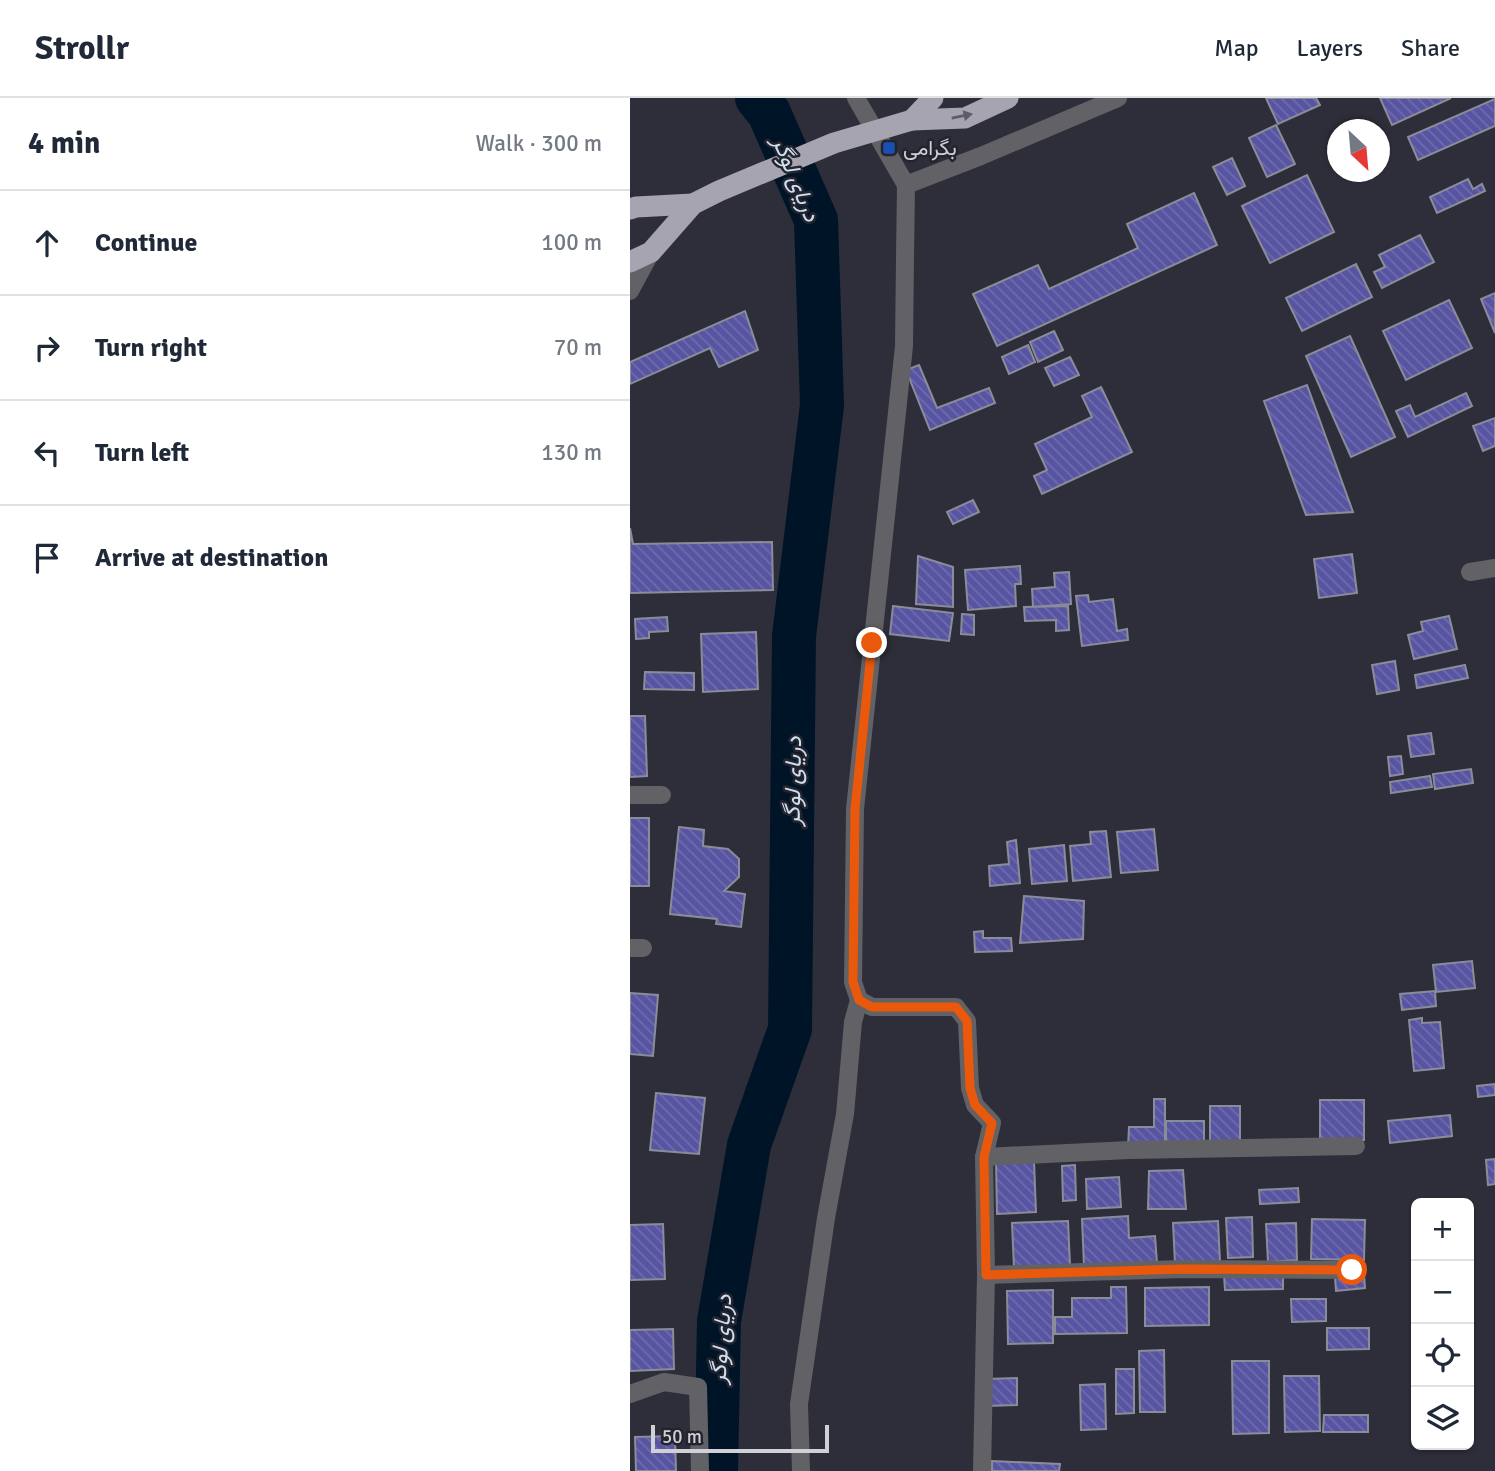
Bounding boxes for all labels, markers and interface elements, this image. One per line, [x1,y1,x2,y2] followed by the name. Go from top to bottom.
[35,28,129,69] text: Strollr
[1214,33,1259,63] text: Map
[1297,33,1363,63] text: Layers
[1401,33,1460,63] text: Share
[951,111,973,122] one-way arrow
[1327,119,1390,182] north arrow
[28,125,100,162] text: 4 min
[476,129,602,158] text: Walk · 300 m
[765,130,827,227] water label: دریای لوگر
[903,135,957,161] place label: بگرامی
[881,140,897,156] marker: بگرامی
[28,224,66,262] icon: ahead
[95,227,197,259] text: Continue
[541,228,602,257] text: 100 m
[28,329,66,367] icon: right
[95,332,207,364] text: Turn right
[554,333,602,362] text: 70 m
[28,434,66,472] icon: left
[95,437,189,469] text: Turn left
[541,438,602,467] text: 130 m
[28,539,66,577] icon: arrive
[95,542,328,574] text: Arrive at destination
[856,627,887,658] route end
[778,735,808,828] water label: دریای لوگر
[1411,1198,1474,1450] map controls
[1411,1198,1474,1261] button: +
[1336,1254,1367,1285] route start
[1411,1261,1474,1324] button: −
[703,1292,739,1387] water label: دریای لوگر
[1411,1324,1474,1387] button: locate
[1411,1387,1474,1450] button: layers
[651,1422,830,1454] scale bar
[662,1425,702,1449] text: 50 m

